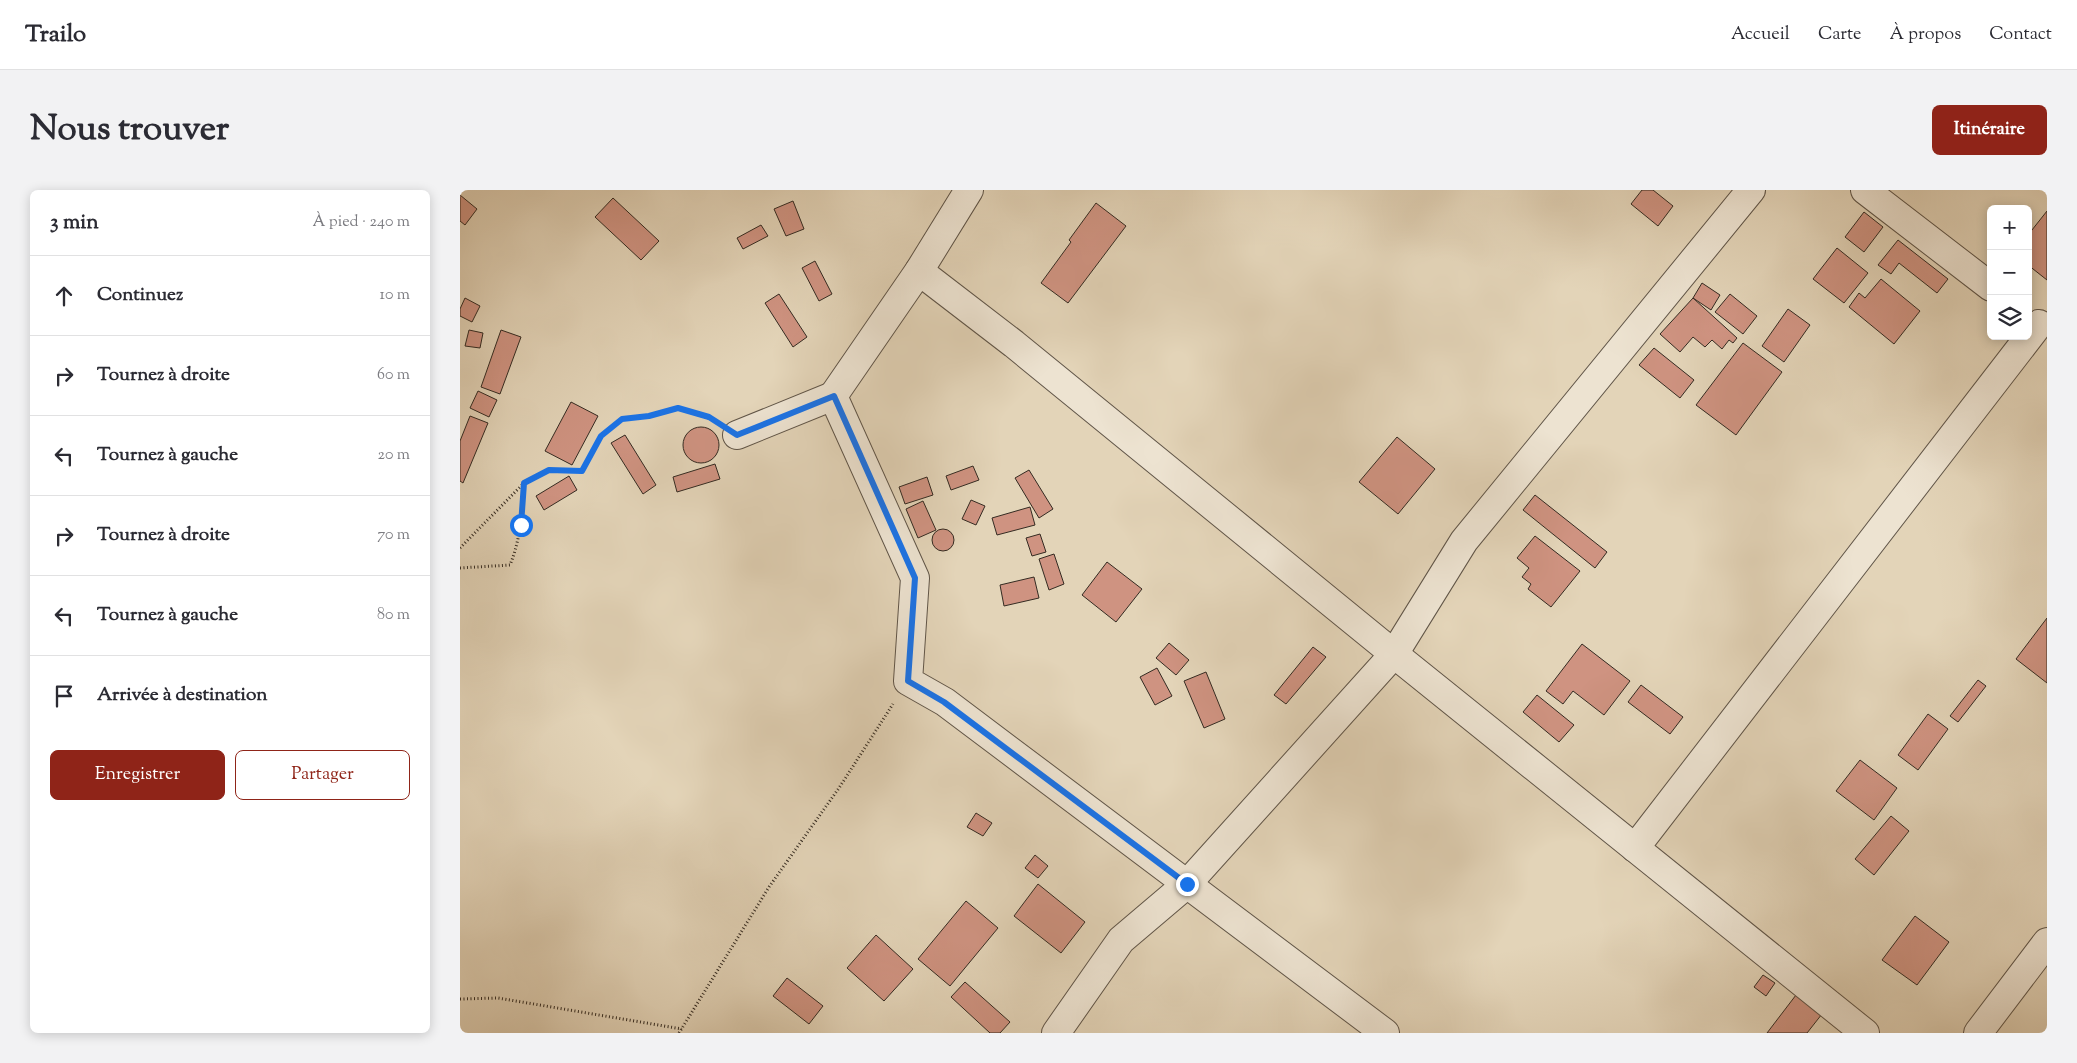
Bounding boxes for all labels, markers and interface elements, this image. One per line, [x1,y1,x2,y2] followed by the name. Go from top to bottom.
[25,18,86,52] text: Trailo
[1731,22,1790,48] text: Accueil
[1818,22,1862,48] text: Carte
[1890,22,1961,48] text: À propos
[1989,22,2052,48] text: Contact
[30,105,229,156] text: Nous trouver
[1932,105,2047,155] button: Itinéraire
[1987,205,2032,340] map controls
[1987,205,2032,250] button: +
[50,208,99,238] text: 3 min
[312,211,410,234] text: À pied · 240 m
[1987,250,2032,295] button: −
[50,282,78,310] icon: ahead
[97,282,183,309] text: Continuez
[380,284,410,307] text: 10 m
[1987,295,2032,340] button: layers
[50,362,78,390] icon: right
[97,362,230,389] text: Tournez à droite
[377,364,410,387] text: 60 m
[50,442,78,470] icon: left
[97,442,238,469] text: Tournez à gauche
[377,444,410,467] text: 20 m
[510,514,533,537] route start
[50,522,78,550] icon: right
[97,522,230,549] text: Tournez à droite
[377,524,410,547] text: 70 m
[50,602,78,630] icon: left
[97,602,238,629] text: Tournez à gauche
[377,604,410,627] text: 80 m
[50,682,78,710] icon: arrive
[97,682,268,709] text: Arrivée à destination
[50,750,225,800] button: Enregistrer
[235,750,410,800] button: Partager
[1176,873,1199,896] route end

